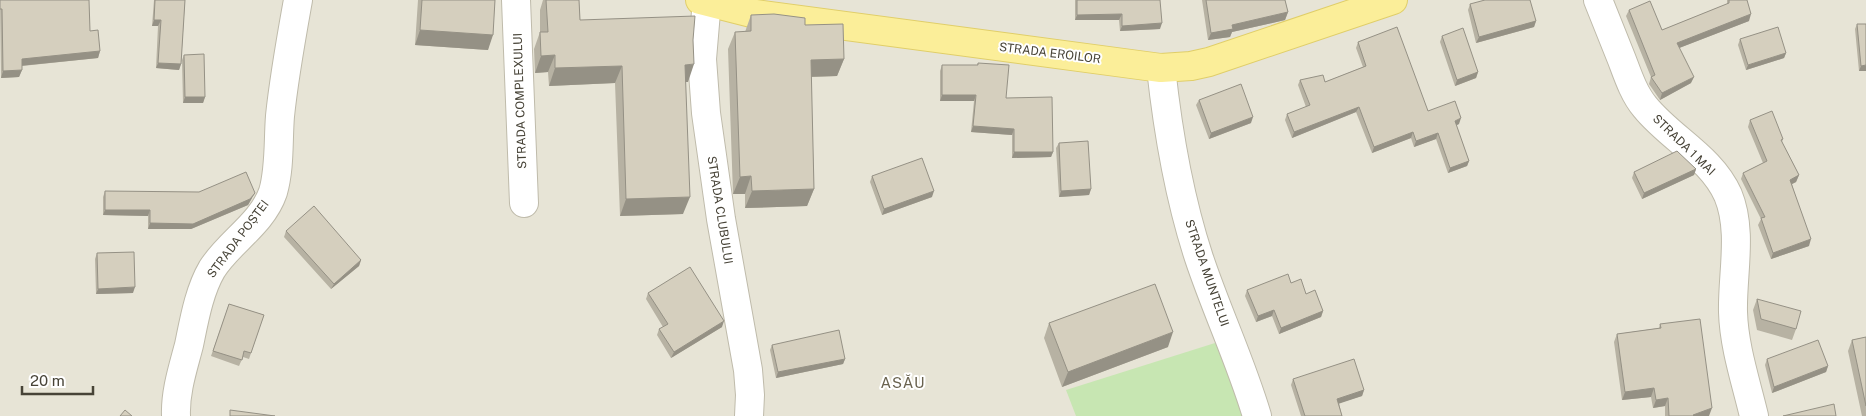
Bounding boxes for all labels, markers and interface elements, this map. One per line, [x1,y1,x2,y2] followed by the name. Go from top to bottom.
[511,33,529,169] street label: STRADA COMPLEXULUI
[998,40,1102,66] street label: STRADA EROILOR
[1650,112,1718,178] street label: STRADA 1 MAI
[705,155,735,265] street label: STRADA CLUBULUI
[204,197,272,281] street label: STRADA POȘTEI
[1182,218,1232,328] street label: STRADA MUNTELUI
[22,364,94,396] scale bar
[30,372,65,389] text: 20 m
[881,374,925,391] district label: ASĂU

